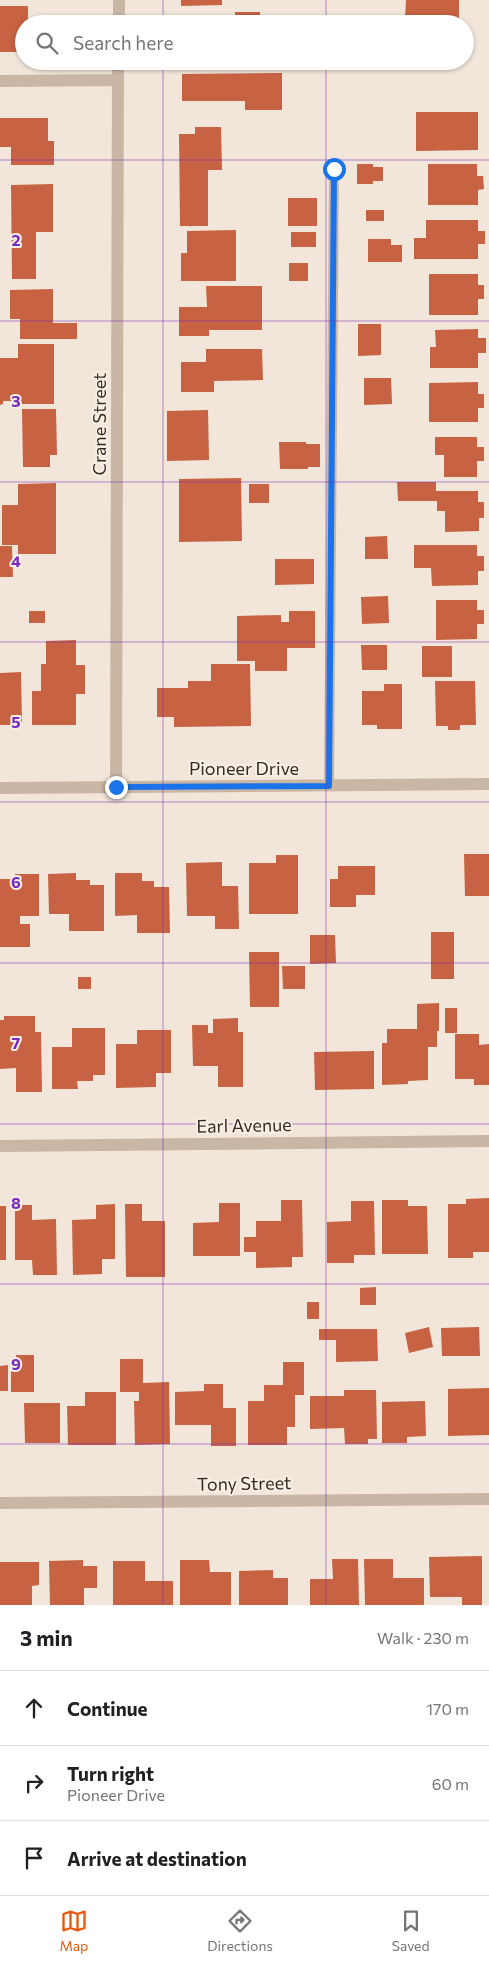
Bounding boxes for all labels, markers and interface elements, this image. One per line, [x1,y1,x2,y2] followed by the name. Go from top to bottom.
[15,15,474,70] search box
[33,29,61,57] icon: search
[73,31,173,54] text: Search here
[323,158,346,181] route start
[11,230,21,249] text: 2
[88,373,110,475] street label: Crane Street
[11,391,21,410] text: 3
[11,551,21,570] text: 4
[11,712,21,731] text: 5
[189,757,299,779] street label: Pioneer Drive
[105,776,128,799] route end
[11,872,21,891] text: 6
[12,1033,21,1052] text: 7
[196,1113,292,1137] street label: Earl Avenue
[11,1193,21,1212] text: 8
[11,1354,21,1373] text: 9
[196,1471,291,1495] street label: Tony Street
[20,1625,73,1650] text: 3 min
[377,1628,469,1647] text: Walk · 230 m
[20,1694,48,1722] icon: ahead
[67,1697,147,1720] text: Continue
[426,1699,469,1718] text: 170 m
[67,1762,154,1785] text: Turn right
[20,1769,48,1797] icon: right
[432,1774,469,1793] text: 60 m
[67,1785,165,1804] text: Pioneer Drive
[20,1844,48,1872] icon: arrive
[67,1847,247,1870] text: Arrive at destination
[59,1907,88,1954] tab: Map
[207,1907,273,1954] tab: Directions
[392,1907,430,1954] tab: Saved

